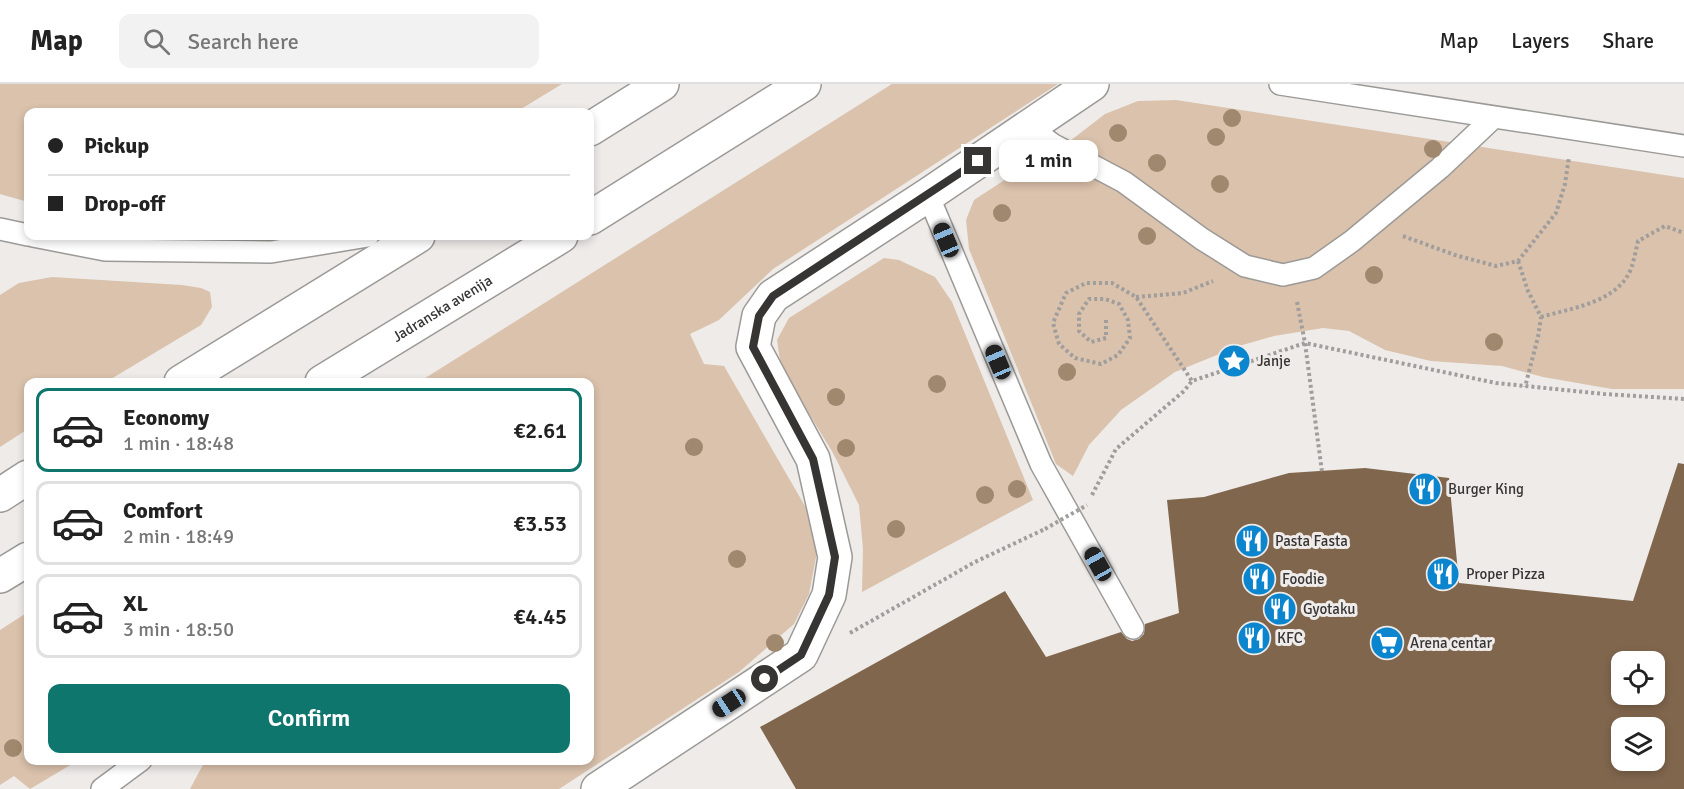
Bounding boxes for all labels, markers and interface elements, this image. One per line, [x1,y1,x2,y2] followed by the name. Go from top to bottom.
[119,14,539,68] search box
[30,24,83,58] text: Map
[140,25,173,58] icon: search
[188,28,299,55] text: Search here
[1440,28,1478,54] text: Map
[1511,28,1569,54] text: Layers
[1602,28,1654,54] text: Share
[84,132,149,159] text: Pickup
[999,140,1098,182] callout: 1 min
[964,147,991,174] route end
[1025,148,1072,173] text: 1 min
[84,190,165,217] text: Drop-off
[931,220,961,260] car
[389,271,496,346] street label: Jadranska avenija
[983,342,1013,382] car
[1216,343,1252,379] place icon: Janje
[1257,352,1291,370] place label: Janje
[51,403,105,457] icon: car
[123,404,209,431] text: Economy
[513,417,567,444] text: €2.61
[123,431,234,456] text: 1 min · 18:48
[1407,471,1443,507] restaurant icon: Burger King
[1448,480,1524,498] place label: Burger King
[51,496,105,550] icon: car
[123,497,203,524] text: Comfort
[513,510,567,537] text: €3.53
[1234,523,1270,559] restaurant icon: Pasta Fasta
[123,524,234,549] text: 2 min · 18:49
[1275,532,1348,550] place label: Pasta Fasta
[1081,544,1115,584] car
[1425,556,1461,592] restaurant icon: Proper Pizza
[1241,561,1277,597] restaurant icon: Foodie
[1466,565,1545,583] place label: Proper Pizza
[1282,570,1324,588] place label: Foodie
[51,589,105,643] icon: car
[123,590,148,617] text: XL
[1262,591,1298,627] restaurant icon: Gyotaku
[1303,600,1355,618] place label: Gyotaku
[513,603,567,630] text: €4.45
[123,617,234,642] text: 3 min · 18:50
[1236,620,1272,656] restaurant icon: KFC
[1369,625,1405,661] supermarket icon: Arena centar
[1277,629,1303,647] place label: KFC
[1410,634,1493,652] place label: Arena centar
[1611,651,1665,771] map controls
[1611,651,1665,705] button: locate
[751,665,778,692] route start
[48,684,570,753] button: Confirm
[709,686,749,720] car
[1611,717,1665,771] button: layers

